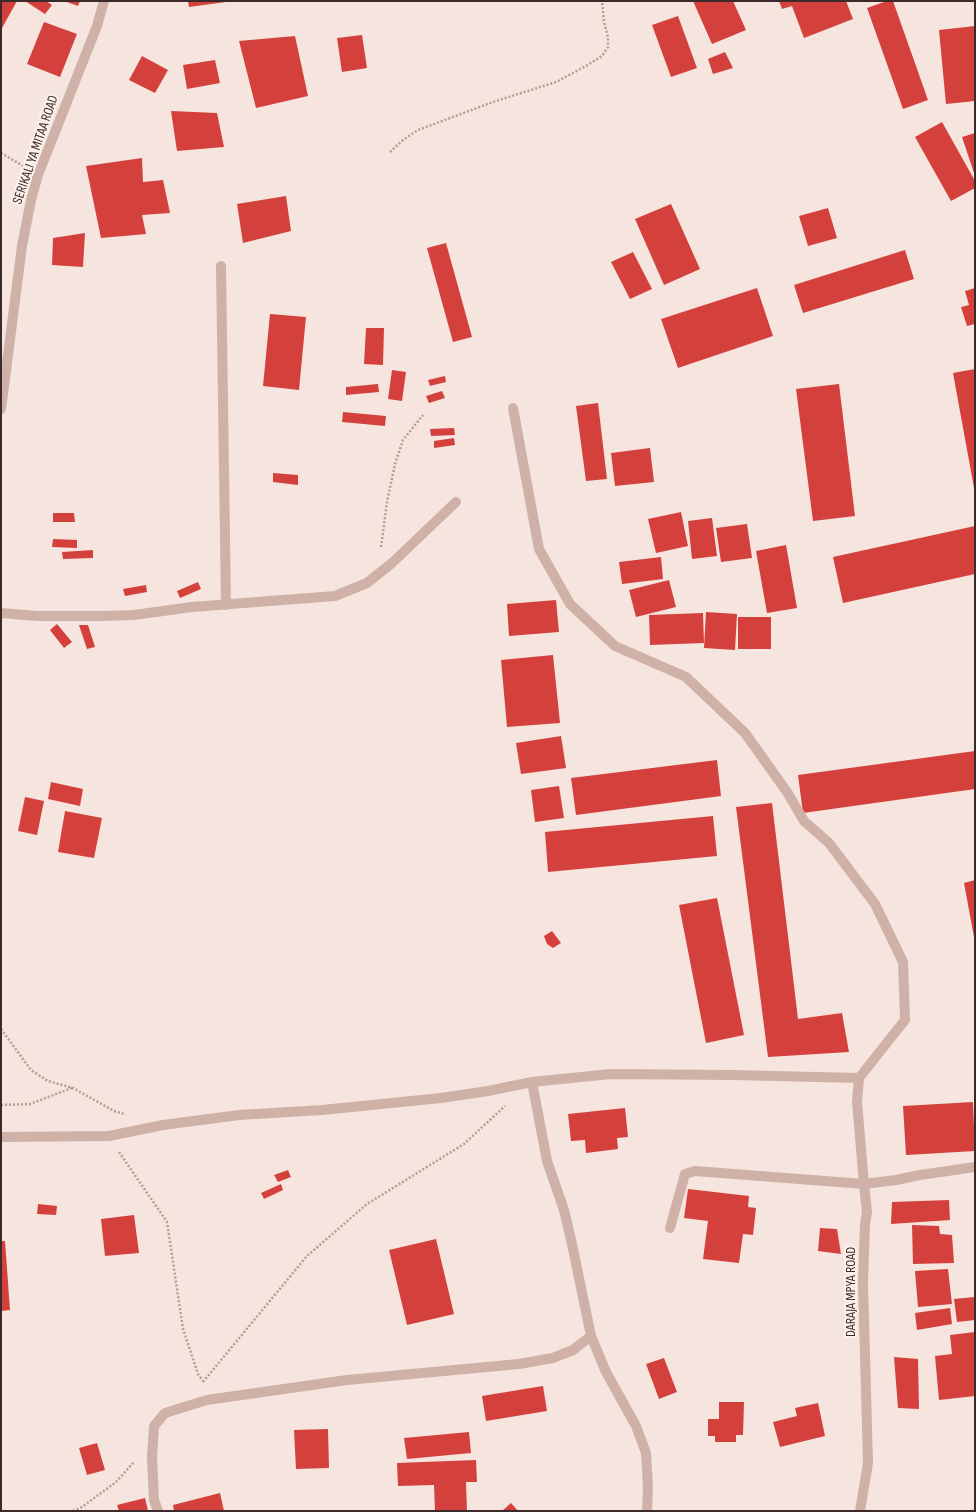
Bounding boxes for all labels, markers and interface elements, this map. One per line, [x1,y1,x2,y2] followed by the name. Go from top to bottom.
[10,93,62,207] street label: SERIKALI YA MITAA ROAD
[843,1247,859,1337] street label: DARAJA MPYA ROAD

